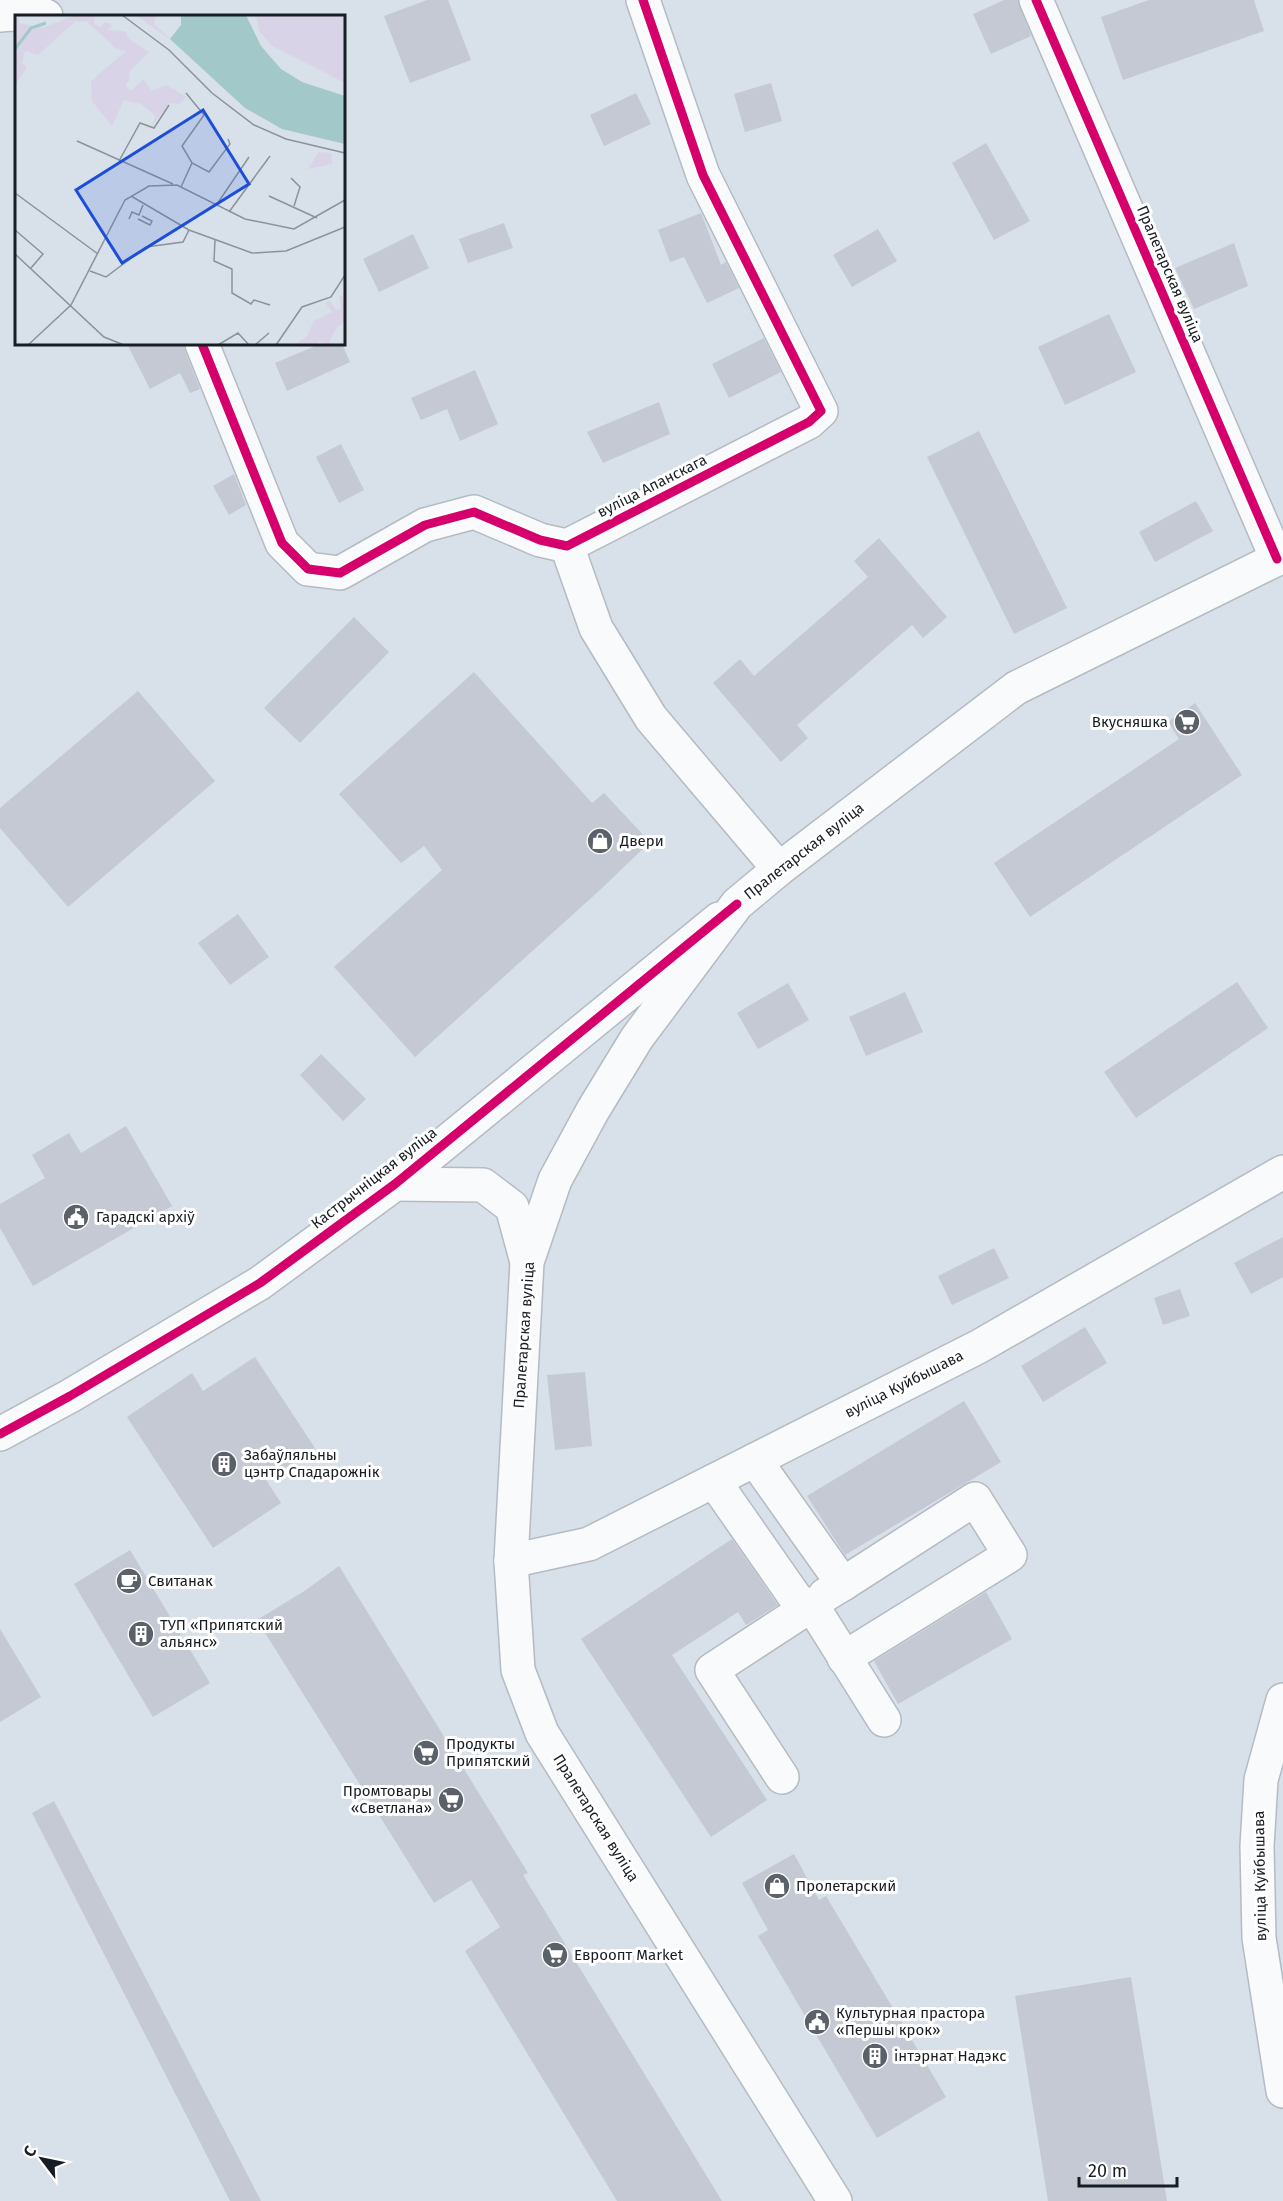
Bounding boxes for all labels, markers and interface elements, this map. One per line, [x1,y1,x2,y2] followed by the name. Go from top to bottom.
[15,15,345,345] inset map
[1133,203,1207,345] street label: Пралетарская вуліца
[594,451,710,521] street label: вуліца Апанскага
[1172,707,1202,737] supermarket icon: Вкусняшка
[1092,713,1168,731] place label: Вкусняшка
[740,799,868,903] street label: Пралетарская вуліца
[585,826,615,856] shop icon: Двери
[619,832,664,850] place label: Двери
[308,1123,440,1233] street label: Кастрычніцкая вуліца
[61,1202,91,1232] public building icon: Гарадскі архіў
[96,1208,195,1226] place label: Гарадскі архіў
[510,1261,538,1409] street label: Пралетарская вуліца
[842,1346,966,1422] street label: вуліца Куйбышава
[244,1446,380,1481] place label: Забаўляльны цэнтр Спадарожнік
[209,1449,239,1479] building icon: Забаўляльны цэнтр Спадарожнік
[114,1566,144,1596] cafe icon: Свитанак
[148,1572,213,1590] place label: Свитанак
[160,1616,283,1651] place label: ТУП «Припятский альянс»
[126,1619,156,1649] building icon: ТУП «Припятский альянс»
[446,1735,531,1770] place label: Продукты Припятский
[411,1738,441,1768] supermarket icon: Продукты Припятский
[549,1751,643,1885] street label: Пралетарская вуліца
[343,1782,432,1817] place label: Промтовары «Светлана»
[436,1785,466,1815] supermarket icon: Промтовары «Светлана»
[1250,1811,1270,1941] street label: вуліца Куйбышава
[762,1871,792,1901] shop icon: Пролетарский
[796,1877,896,1895] place label: Пролетарский
[540,1940,570,1970] supermarket icon: Евроопт Market
[574,1946,684,1964] place label: Евроопт Market
[836,2004,985,2039] place label: Культурная прастора «Першы крок»
[802,2007,832,2037] public building icon: Культурная прастора «Першы крок»
[860,2041,890,2071] building icon: інтэрнат Надэкс
[894,2047,1006,2065] place label: інтэрнат Надэкс
[12,2129,72,2189] north arrow
[19,2142,41,2160] text: С
[1079,2150,1176,2188] scale bar
[1088,2160,1127,2182] text: 20 m

